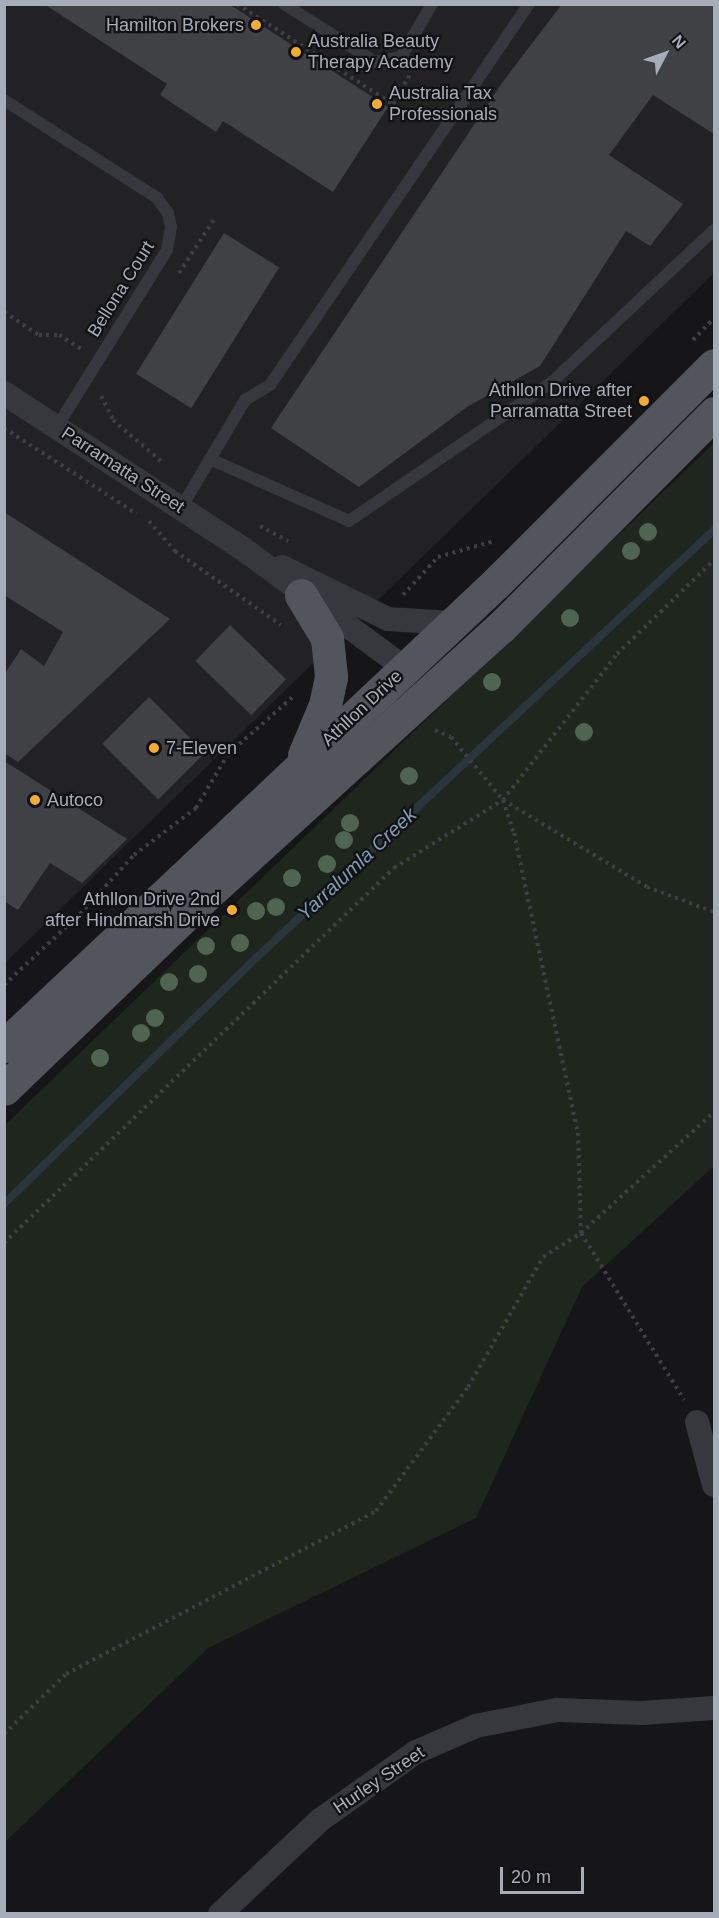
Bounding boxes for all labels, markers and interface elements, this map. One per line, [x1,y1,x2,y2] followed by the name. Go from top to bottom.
[106,14,244,36] place label: Hamilton Brokers
[249,18,263,32] marker: Hamilton Brokers
[635,24,695,84] north arrow
[308,31,454,74] place label: Australia Beauty Therapy Academy
[669,32,689,52] text: N
[289,45,303,59] marker: Australia Beauty Therapy Academy
[389,83,497,125] place label: Australia Tax Professionals
[370,97,384,111] marker: Australia Tax Professionals
[83,237,159,341] street label: Bellona Court
[489,380,632,422] place label: Athllon Drive after Parramatta Street
[637,394,651,408] marker: Athllon Drive after Parramatta Street
[58,422,188,518] street label: Parramatta Street
[317,665,407,751] street label: Athllon Drive
[166,737,237,759] place label: 7-Eleven
[147,741,161,755] marker: 7-Eleven
[47,789,103,811] place label: Autoco
[28,793,42,807] marker: Autoco
[292,803,422,925] water label: Yarralumla Creek
[45,889,220,932] place label: Athllon Drive 2nd after Hindmarsh Drive
[225,903,239,917] marker: Athllon Drive 2nd after Hindmarsh Drive
[329,1742,429,1818] street label: Hurley Street
[503,1855,587,1893] scale bar
[511,1867,551,1887] text: 20 m

